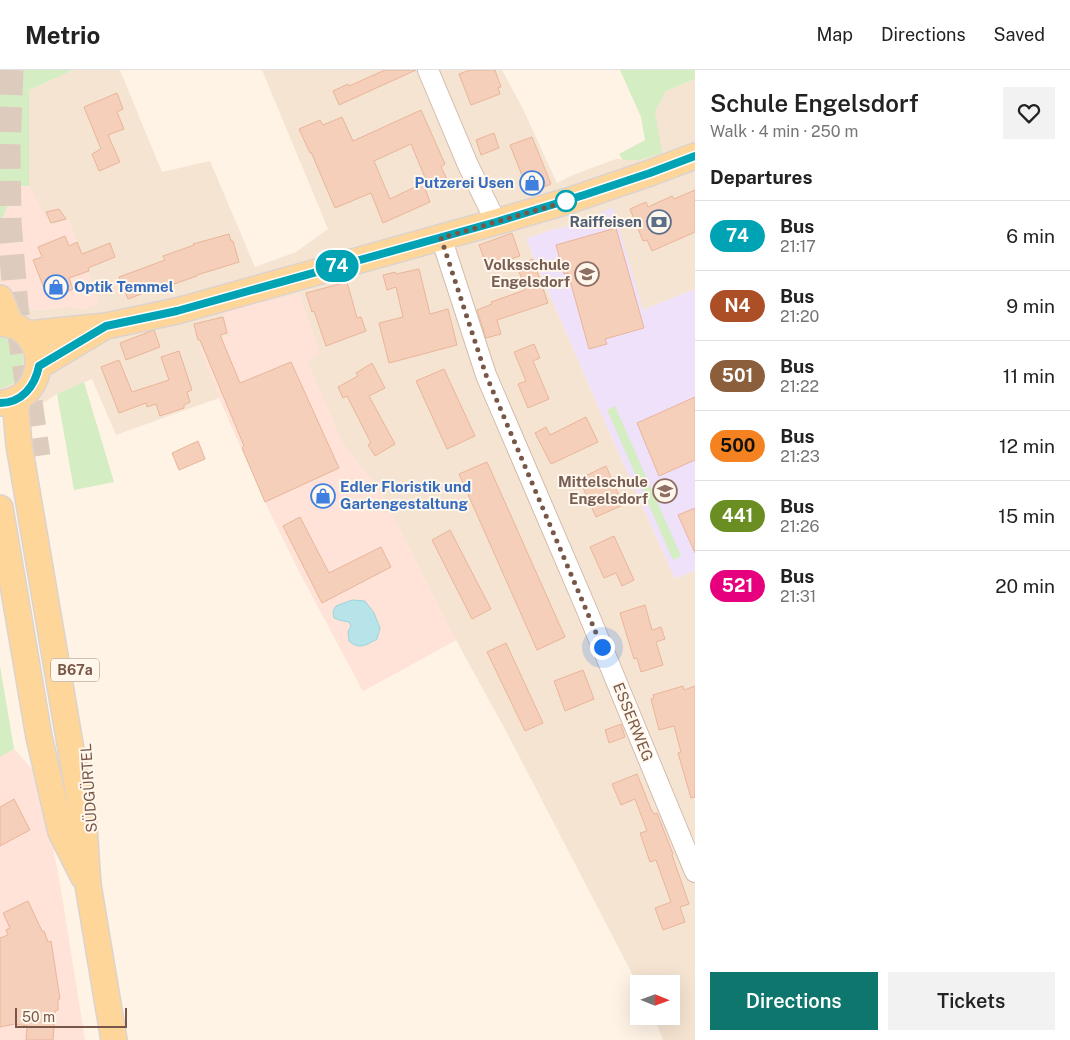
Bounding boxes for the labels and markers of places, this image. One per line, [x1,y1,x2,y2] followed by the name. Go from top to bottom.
[519,170,545,196] shop icon: Putzerei Usen
[415,174,514,191] place label: Putzerei Usen
[555,190,577,212] unlabelled marker
[646,209,672,235] bank icon: Raiffeisen
[569,213,642,230] place label: Raiffeisen
[483,256,570,290] place label: Volksschule Engelsdorf
[574,261,600,287] school or university icon: Volksschule Engelsdorf
[43,274,69,300] shop icon: Optik Temmel
[74,278,174,295] place label: Optik Temmel
[558,473,648,507] place label: Mittelschule Engelsdorf
[340,478,471,512] place label: Edler Floristik und Gartengestaltung
[652,478,678,504] school or university icon: Mittelschule Engelsdorf
[310,483,336,509] shop icon: Edler Floristik und Gartengestaltung

